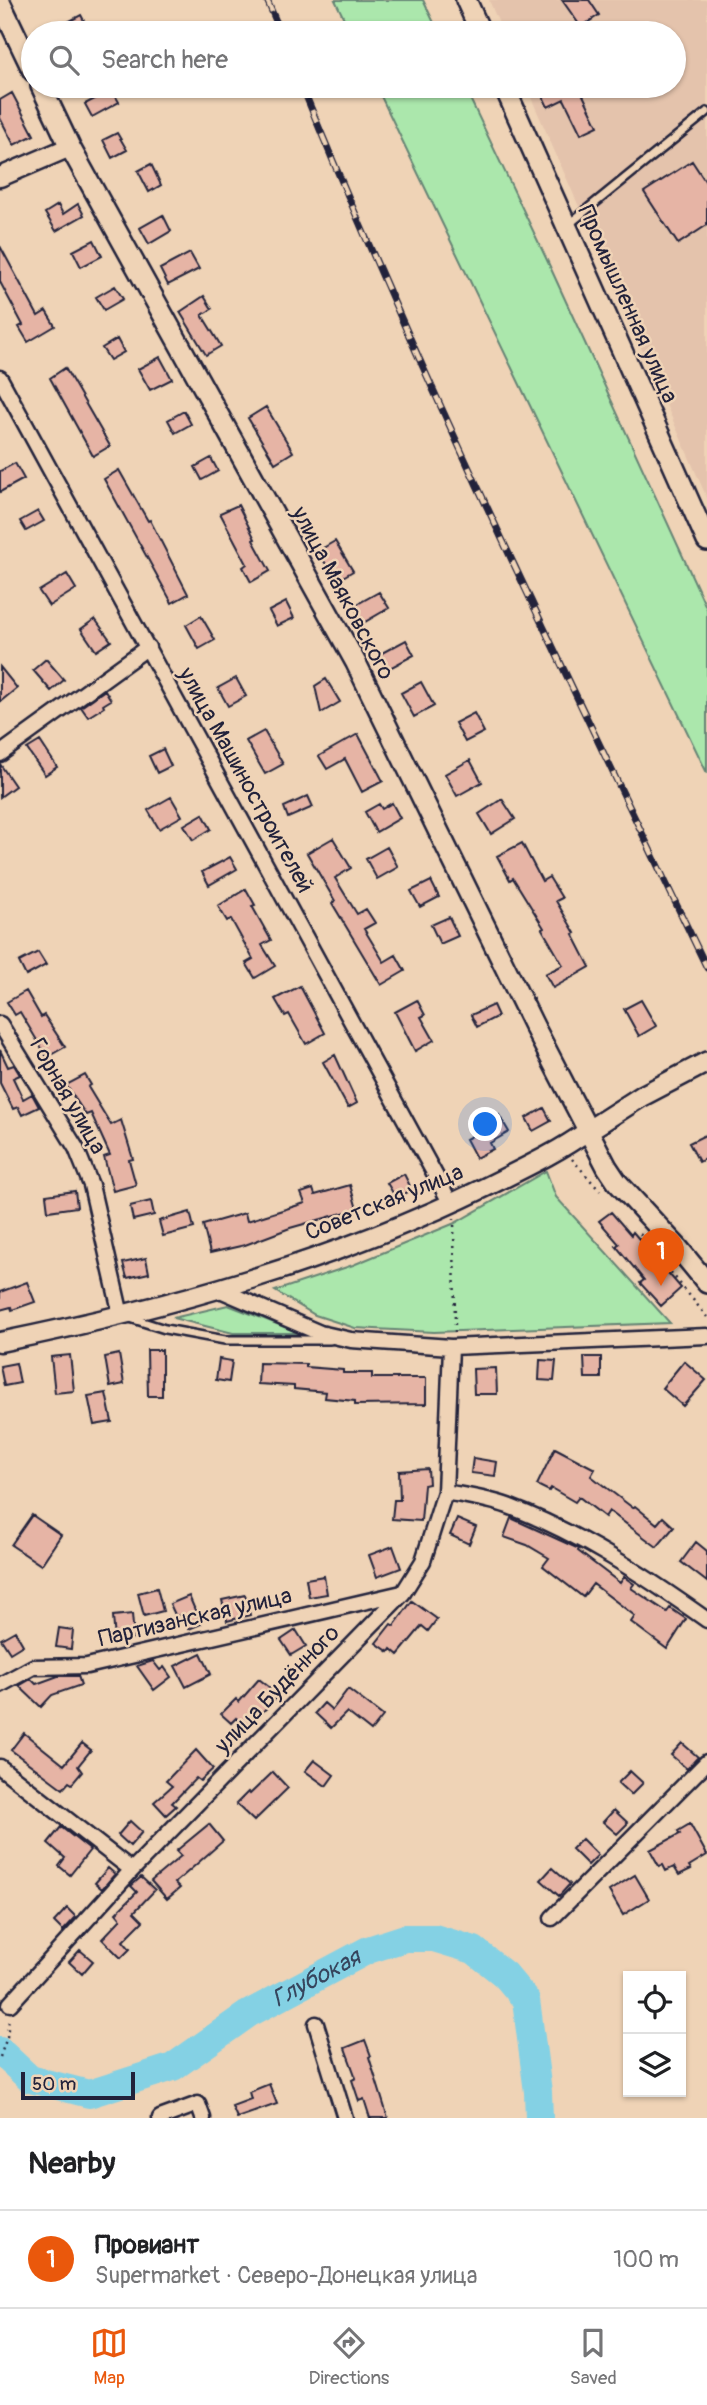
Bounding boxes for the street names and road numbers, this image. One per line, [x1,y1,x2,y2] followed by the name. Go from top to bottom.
[571,201,685,407] street label: Промышленная улица
[285,501,401,685] street label: улица Маяковского
[171,661,320,898] street label: улица Машиностроителей
[23,1033,113,1159] street label: Горная улица
[301,1157,467,1247] street label: Советская улица
[95,1581,295,1653] street label: Партизанская улица
[208,1619,346,1760] street label: улица Будённого

